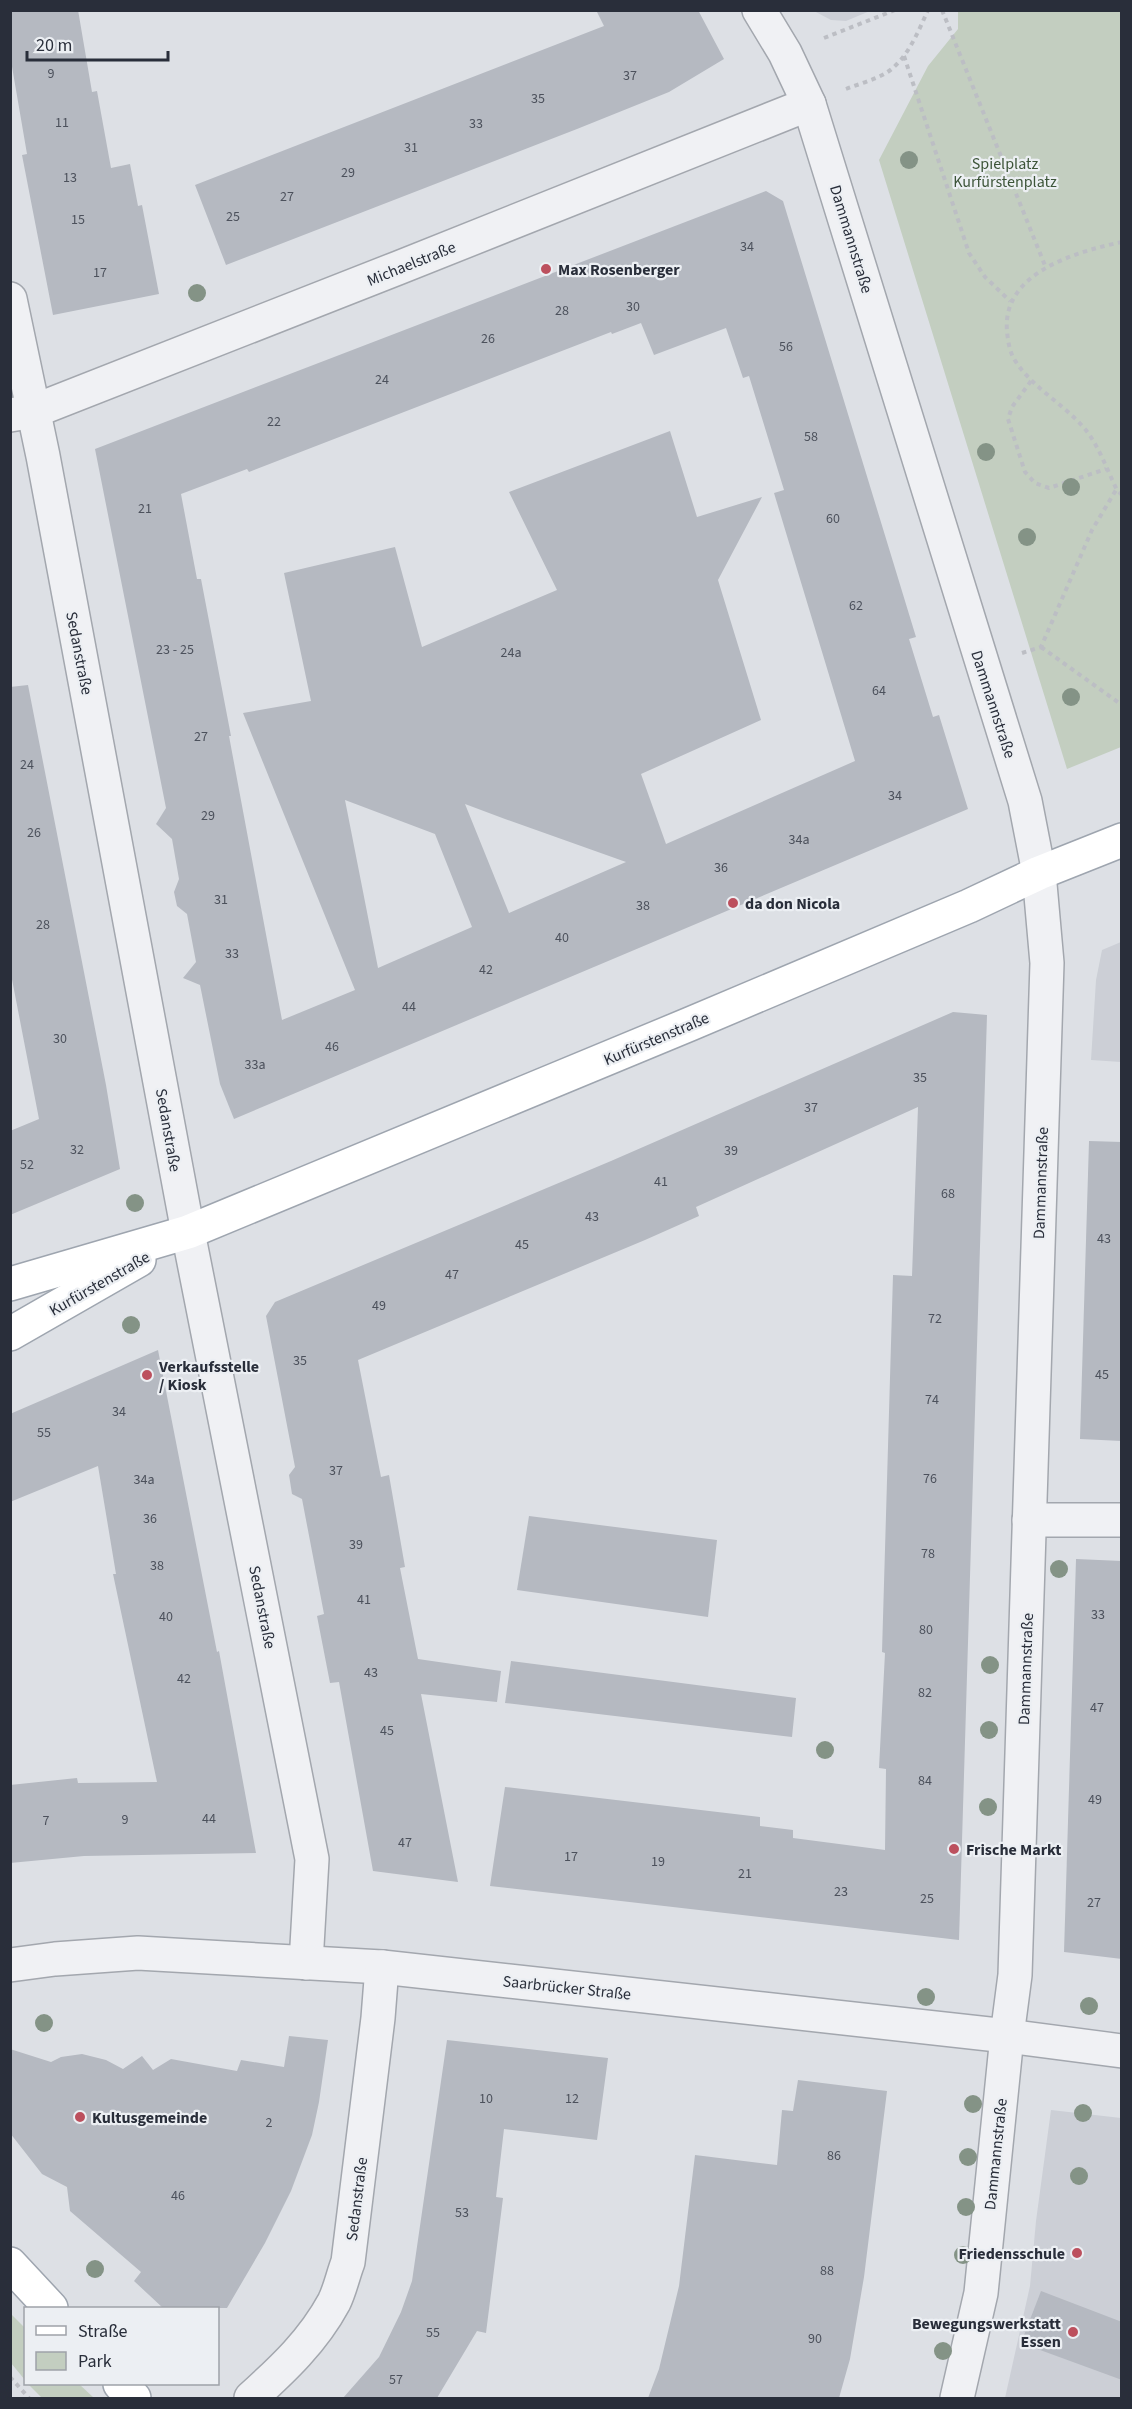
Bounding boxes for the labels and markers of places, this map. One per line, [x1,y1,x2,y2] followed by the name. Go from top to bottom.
[558,259,680,281] place label: Max Rosenberger
[539,262,553,276] marker: Max Rosenberger
[745,893,840,915] place label: da don Nicola
[726,896,740,910] marker: da don Nicola
[158,1356,259,1396] place label: Verkaufsstelle / Kiosk
[140,1368,154,1382] marker: Verkaufsstelle / Kiosk
[966,1839,1061,1861] place label: Frische Markt
[947,1842,961,1856] marker: Frische Markt
[92,2107,207,2129] place label: Kultusgemeinde
[73,2110,87,2124] marker: Kultusgemeinde
[959,2243,1065,2265] place label: Friedensschule
[1070,2246,1084,2260] marker: Friedensschule
[912,2313,1061,2353] place label: Bewegungswerkstatt Essen
[1066,2325,1080,2339] marker: Bewegungswerkstatt Essen

